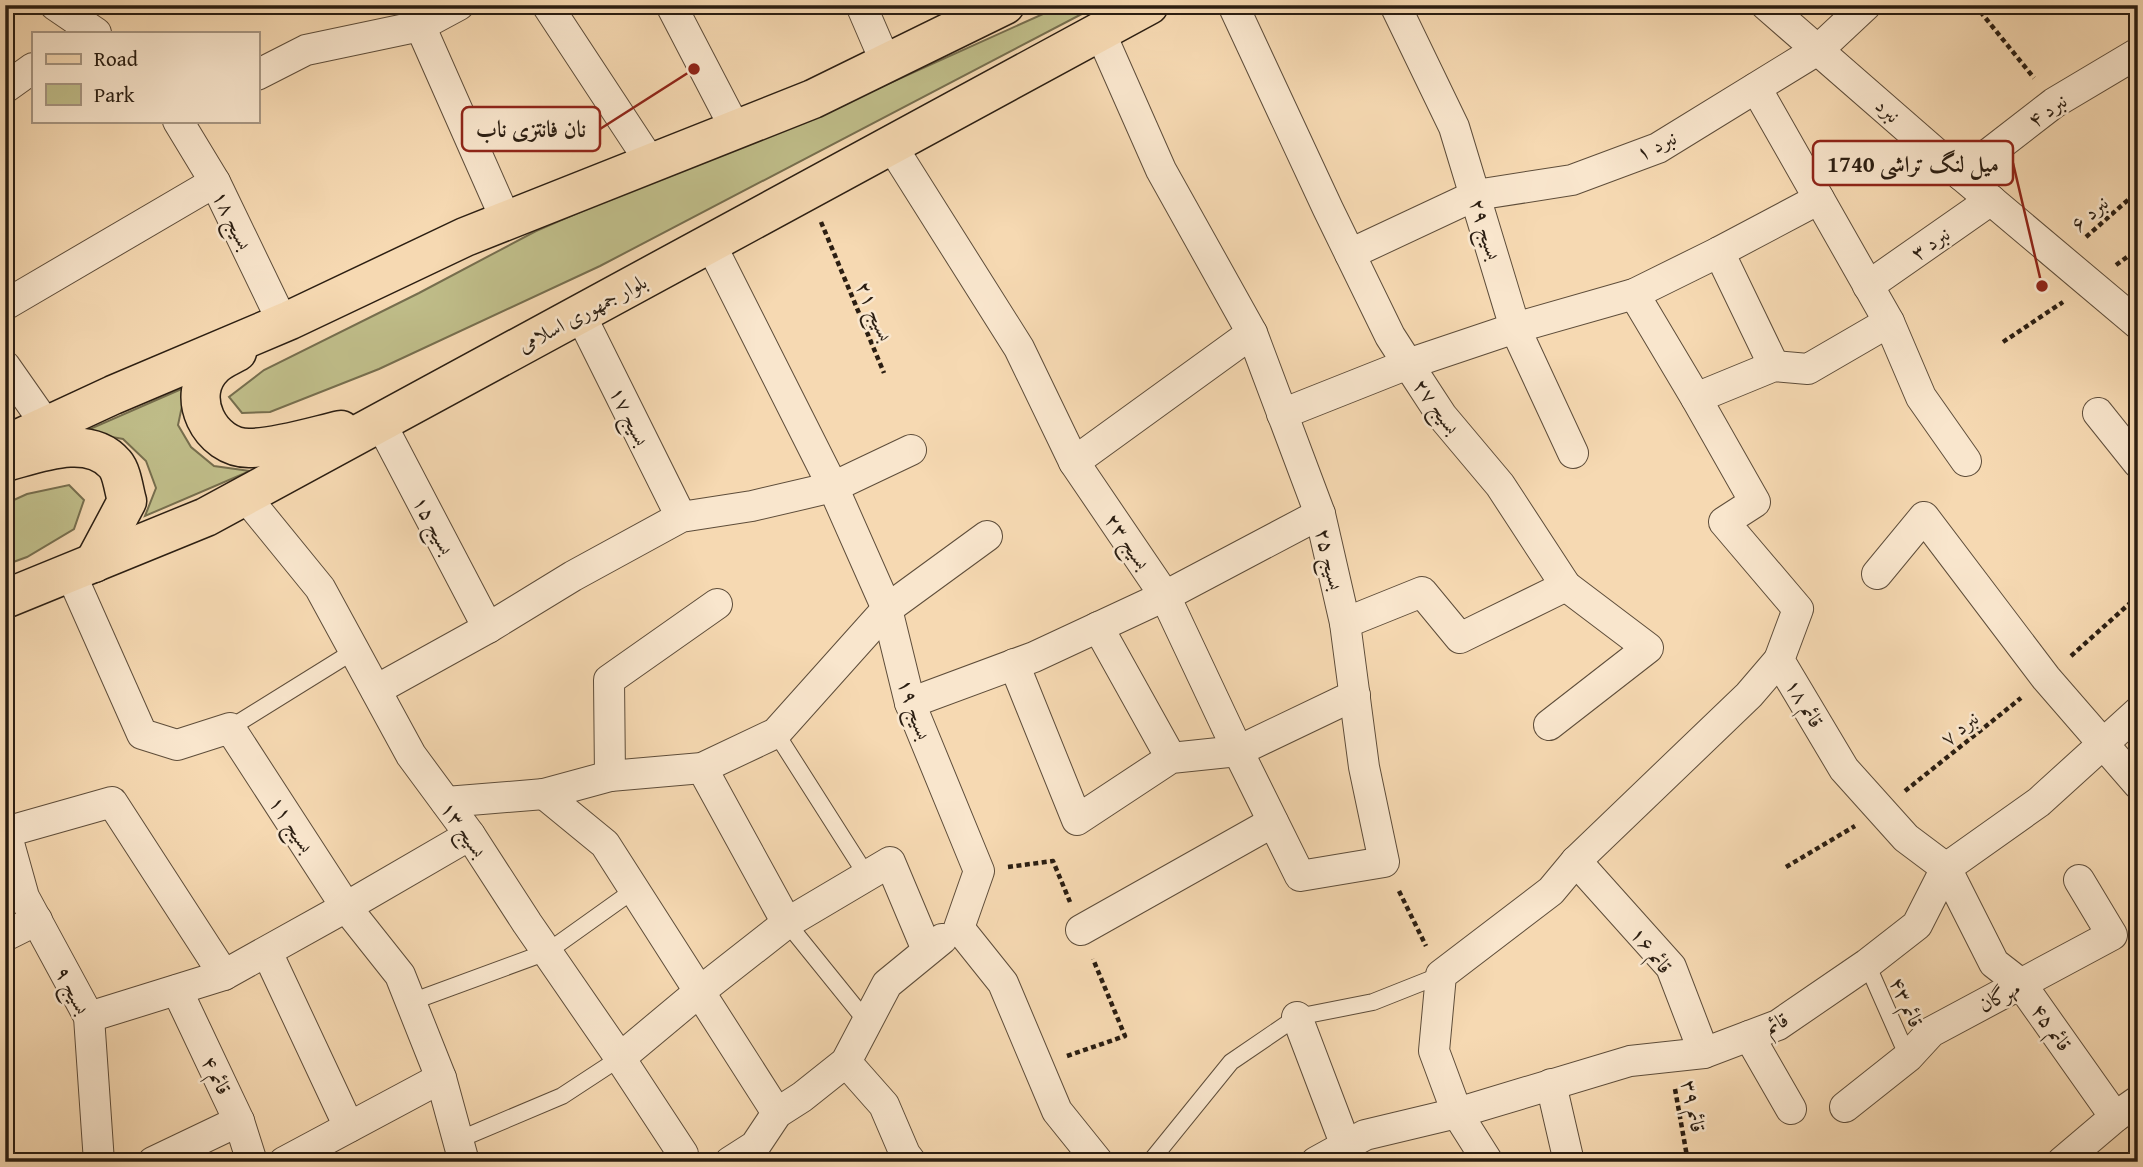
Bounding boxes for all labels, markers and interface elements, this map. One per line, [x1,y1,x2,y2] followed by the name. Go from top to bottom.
[32,32,259,122] legend
[94,43,139,74] text: Road
[94,79,135,110] text: Park
[2021,85,2073,135] street label: نبرد ۴
[1868,90,1908,130] street label: نبرد
[462,107,600,151] callout: نان فانتزی ناب
[476,112,586,145] text: نان فانتزی ناب
[1630,122,1682,168] street label: نبرد ۱
[1813,141,2013,185] callout: میل لنگ تراشی 1740
[1827,147,1999,181] text: میل لنگ تراشی 1740
[202,185,261,257] street label: بسیج ۱۸
[2063,188,2115,238] street label: نبرد ۶
[1458,194,1510,265] street label: بسیج ۲۹
[1904,218,1956,268] street label: نبرد ۳
[512,266,652,360] street label: بلوار جمهوری اسلامی
[845,276,902,348] street label: بسیج ۲۱
[1403,372,1468,443] street label: بسیج ۲۷
[599,381,658,453] street label: بسیج ۱۷
[402,490,463,562] street label: بسیج ۱۵
[1094,506,1159,578] street label: بسیج ۲۳
[1304,525,1352,594] street label: بسیج ۲۵
[1776,672,1832,735] street label: قائم ۱۸
[886,674,940,745] street label: بسیج ۱۹
[1933,703,1985,753] street label: نبرد ۷
[259,789,322,861] street label: بسیج ۱۱
[430,794,495,866] street label: بسیج ۱۳
[1621,920,1680,982] street label: قائم ۱۶
[44,961,98,1022] street label: بسیج ۹
[1879,972,1932,1034] street label: قائم ۴۳
[1973,972,2025,1020] street label: مهرگان
[2022,997,2080,1059] street label: قائم ۴۵
[1758,1004,1795,1045] street label: قائم
[192,1050,240,1101] street label: قائم ۴
[1671,1077,1714,1135] street label: قائم ۳۹

